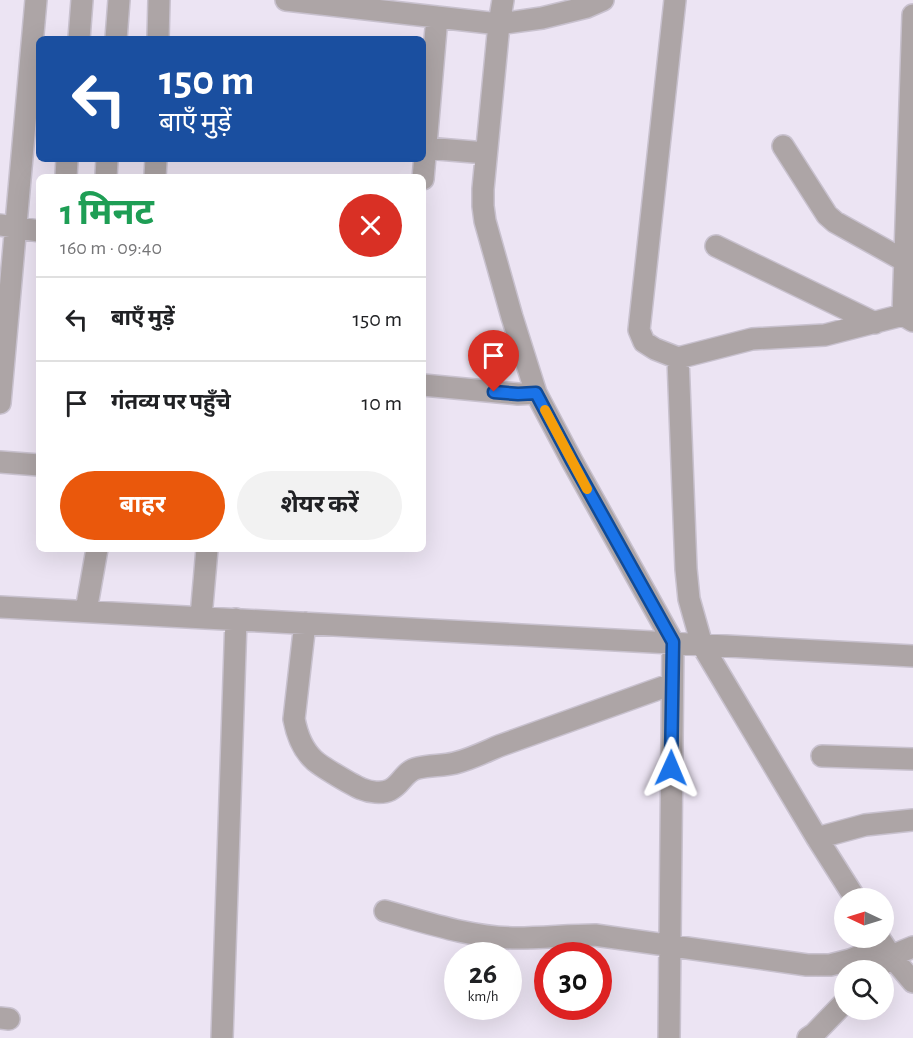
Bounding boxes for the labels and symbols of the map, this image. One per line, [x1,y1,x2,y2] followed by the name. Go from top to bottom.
[468,330,519,392] pin
[639,736,703,800] position arrow
[834,888,894,948] north arrow
[534,942,612,1020] speed limit sign: 30

